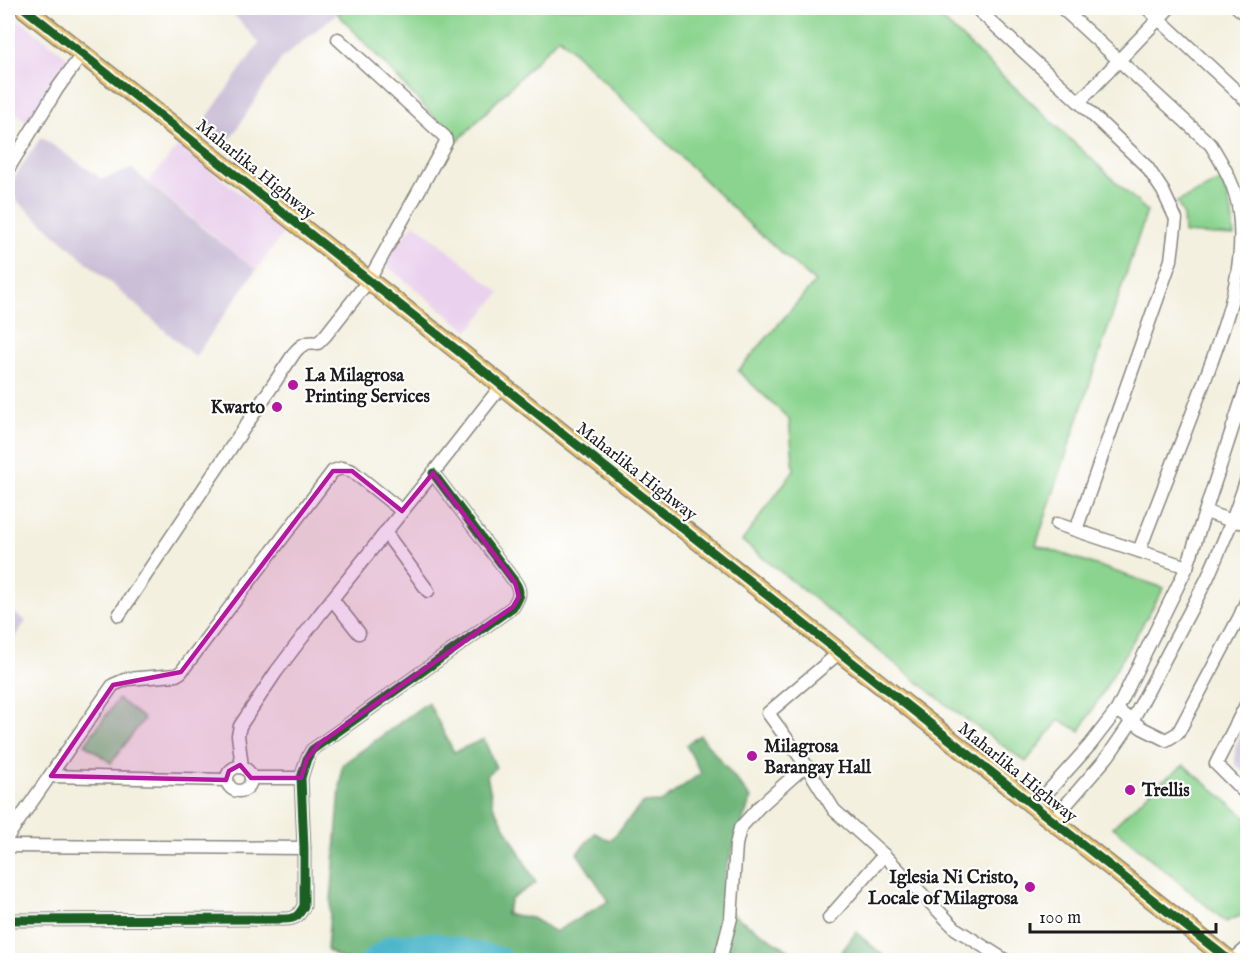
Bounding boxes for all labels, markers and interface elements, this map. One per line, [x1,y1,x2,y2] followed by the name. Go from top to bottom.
[191,115,320,226] street label: Maharlika Highway
[305,365,430,409] place label: La Milagrosa Printing Services
[286,378,300,392] marker: La Milagrosa Printing Services
[210,397,265,420] place label: Kwarto
[270,400,284,414] marker: Kwarto
[571,418,701,527] street label: Maharlika Highway
[953,718,1082,829] street label: Maharlika Highway
[764,736,872,780] place label: Milagrosa Barangay Hall
[745,749,759,763] marker: Milagrosa Barangay Hall
[1141,780,1190,803] place label: Trellis
[1123,783,1137,797] marker: Trellis
[868,867,1019,911] place label: Iglesia Ni Cristo, Locale of Milagrosa
[1023,880,1037,894] marker: Iglesia Ni Cristo, Locale of Milagrosa
[1030,896,1216,934] scale bar
[1039,907,1081,930] text: 100 m

